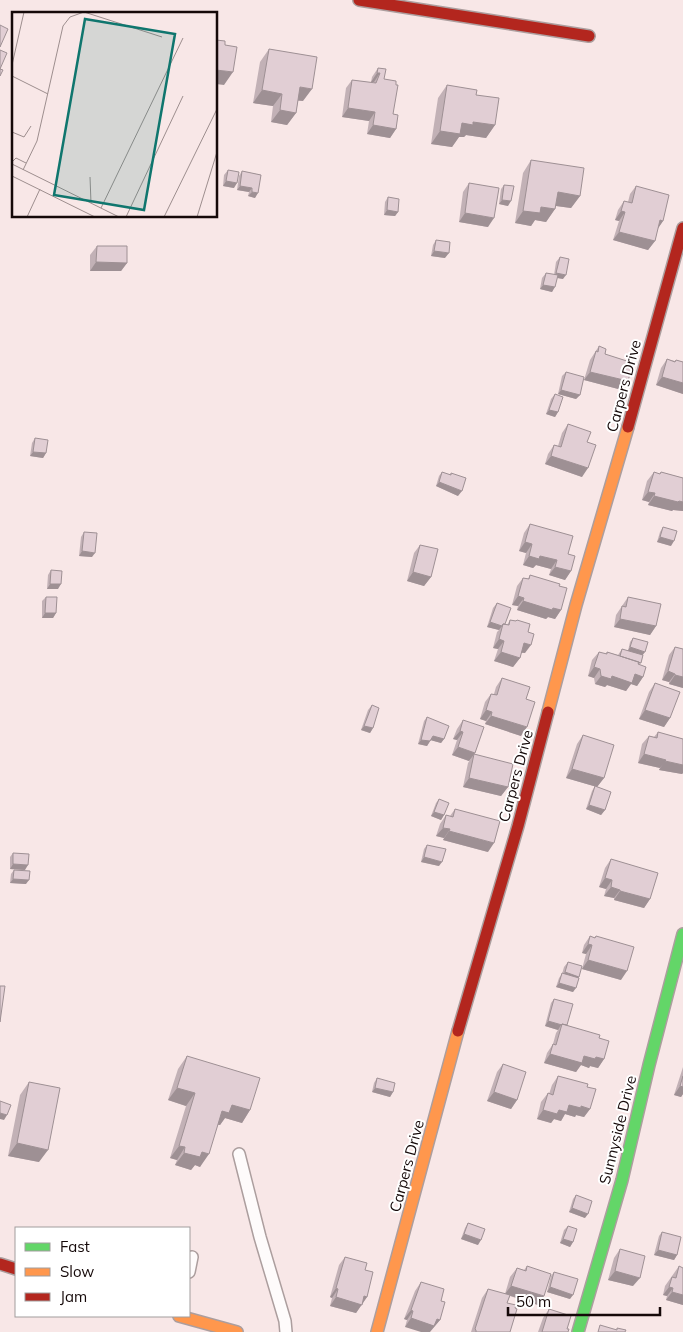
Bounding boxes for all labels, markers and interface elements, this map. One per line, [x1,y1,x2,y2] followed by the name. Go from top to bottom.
[12,12,218,218] inset map
[602,338,645,434] street label: Carpers Drive
[494,728,537,824] street label: Carpers Drive
[595,1073,640,1186] street label: Sunnyside Drive
[385,1118,428,1214] street label: Carpers Drive
[15,1227,190,1317] legend
[60,1237,90,1256] text: Fast
[60,1262,94,1281] text: Slow
[508,1284,660,1316] scale bar
[60,1287,87,1306] text: Jam
[516,1292,551,1311] text: 50 m

